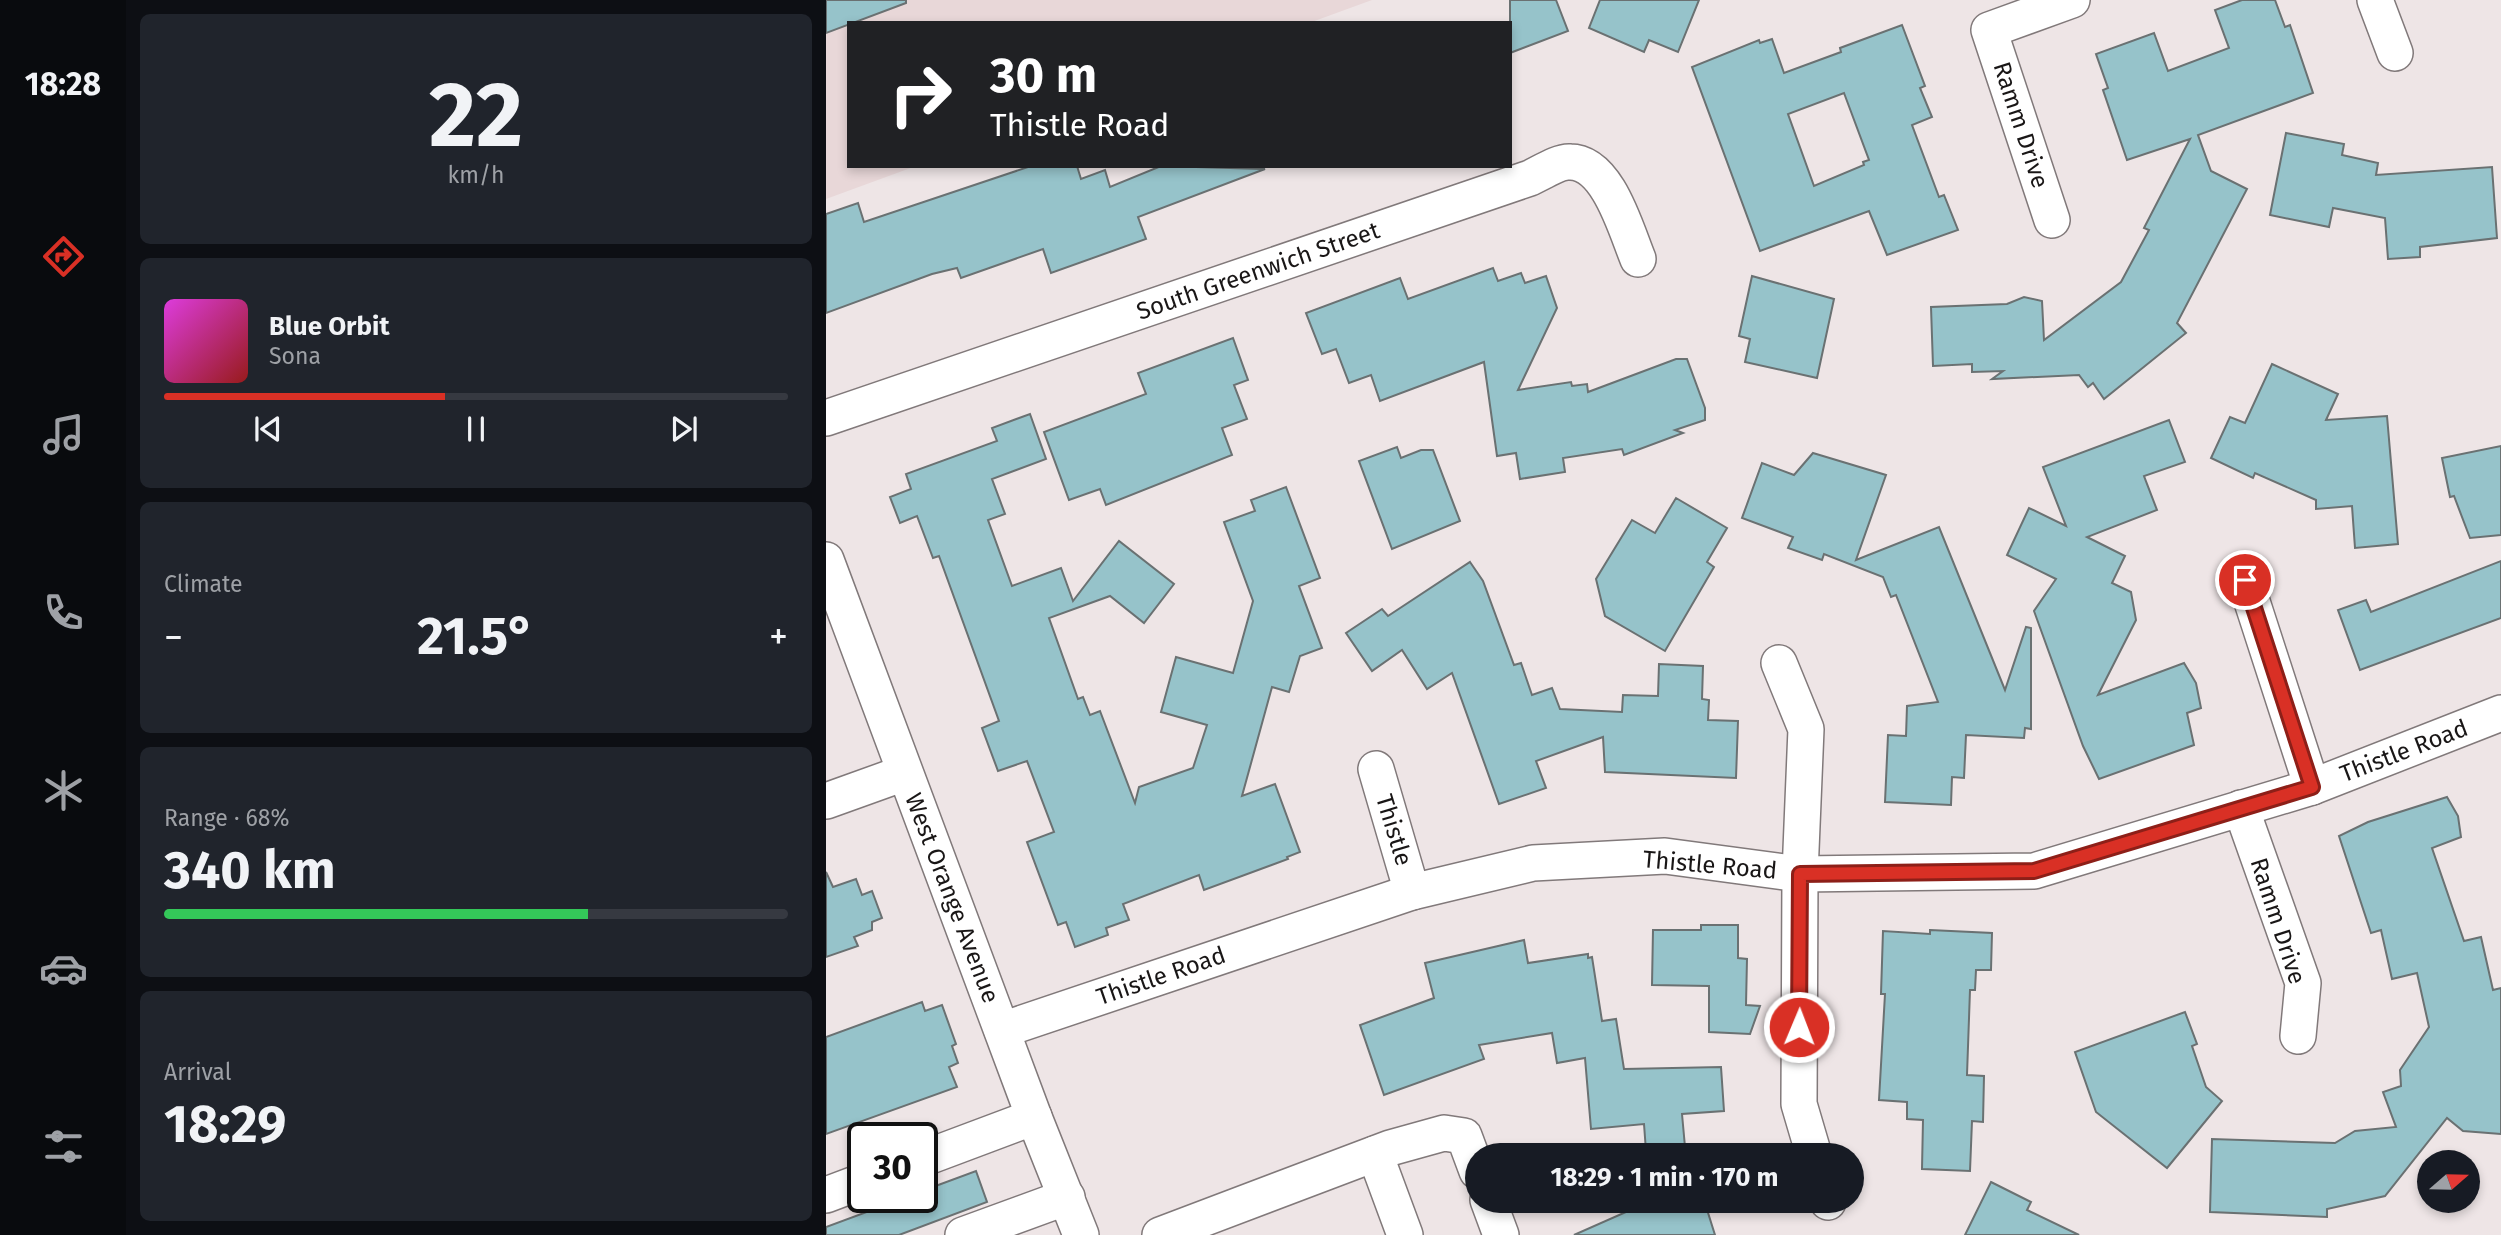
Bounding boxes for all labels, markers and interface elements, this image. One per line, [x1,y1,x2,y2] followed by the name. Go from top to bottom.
[990,46,1097,105] text: 30 m
[875,49,966,140] icon: right
[1987,58,2055,192] street label: Ramm Drive
[429,61,523,170] text: 22
[25,65,101,103] text: 18:28
[990,106,1169,144] text: Thistle Road
[448,161,504,189] text: km/h
[1133,216,1383,326] street label: South Greenwich Street
[39,232,88,281] icon: directions
[269,311,389,342] text: Blue Orbit
[269,342,321,370] text: Sona
[39,410,88,459] icon: music
[249,410,287,448] icon: previous
[457,410,495,448] icon: pause
[665,410,703,448] icon: next
[2215,550,2275,610] pin
[2226,561,2264,599] icon: arrive
[164,570,243,598] text: Climate
[39,588,88,637] icon: phone
[417,605,535,668] text: 21.5°
[164,614,183,660] text: −
[769,614,788,660] text: +
[2336,714,2472,788] street label: Thistle Road
[39,766,88,815] icon: climate
[899,789,1005,1007] street label: West Orange Avenue
[1370,791,1418,869] street label: Thistle
[164,804,289,832] text: Range · 68%
[164,839,336,902] text: 340 km
[1642,845,1778,885] street label: Thistle Road
[2244,854,2312,988] street label: Ramm Drive
[1093,941,1229,1011] street label: Thistle Road
[39,944,88,993] icon: car
[1762,990,1836,1064] position arrow
[164,1058,231,1086] text: Arrival
[164,1093,286,1156] text: 18:29
[39,1122,88,1171] icon: filters
[847,1122,938,1213] speed limit sign: 30
[2417,1150,2480,1213] north arrow
[2417,1150,2480,1213] map controls
[1550,1162,1779,1193] text: 18:29 · 1 min · 170 m

